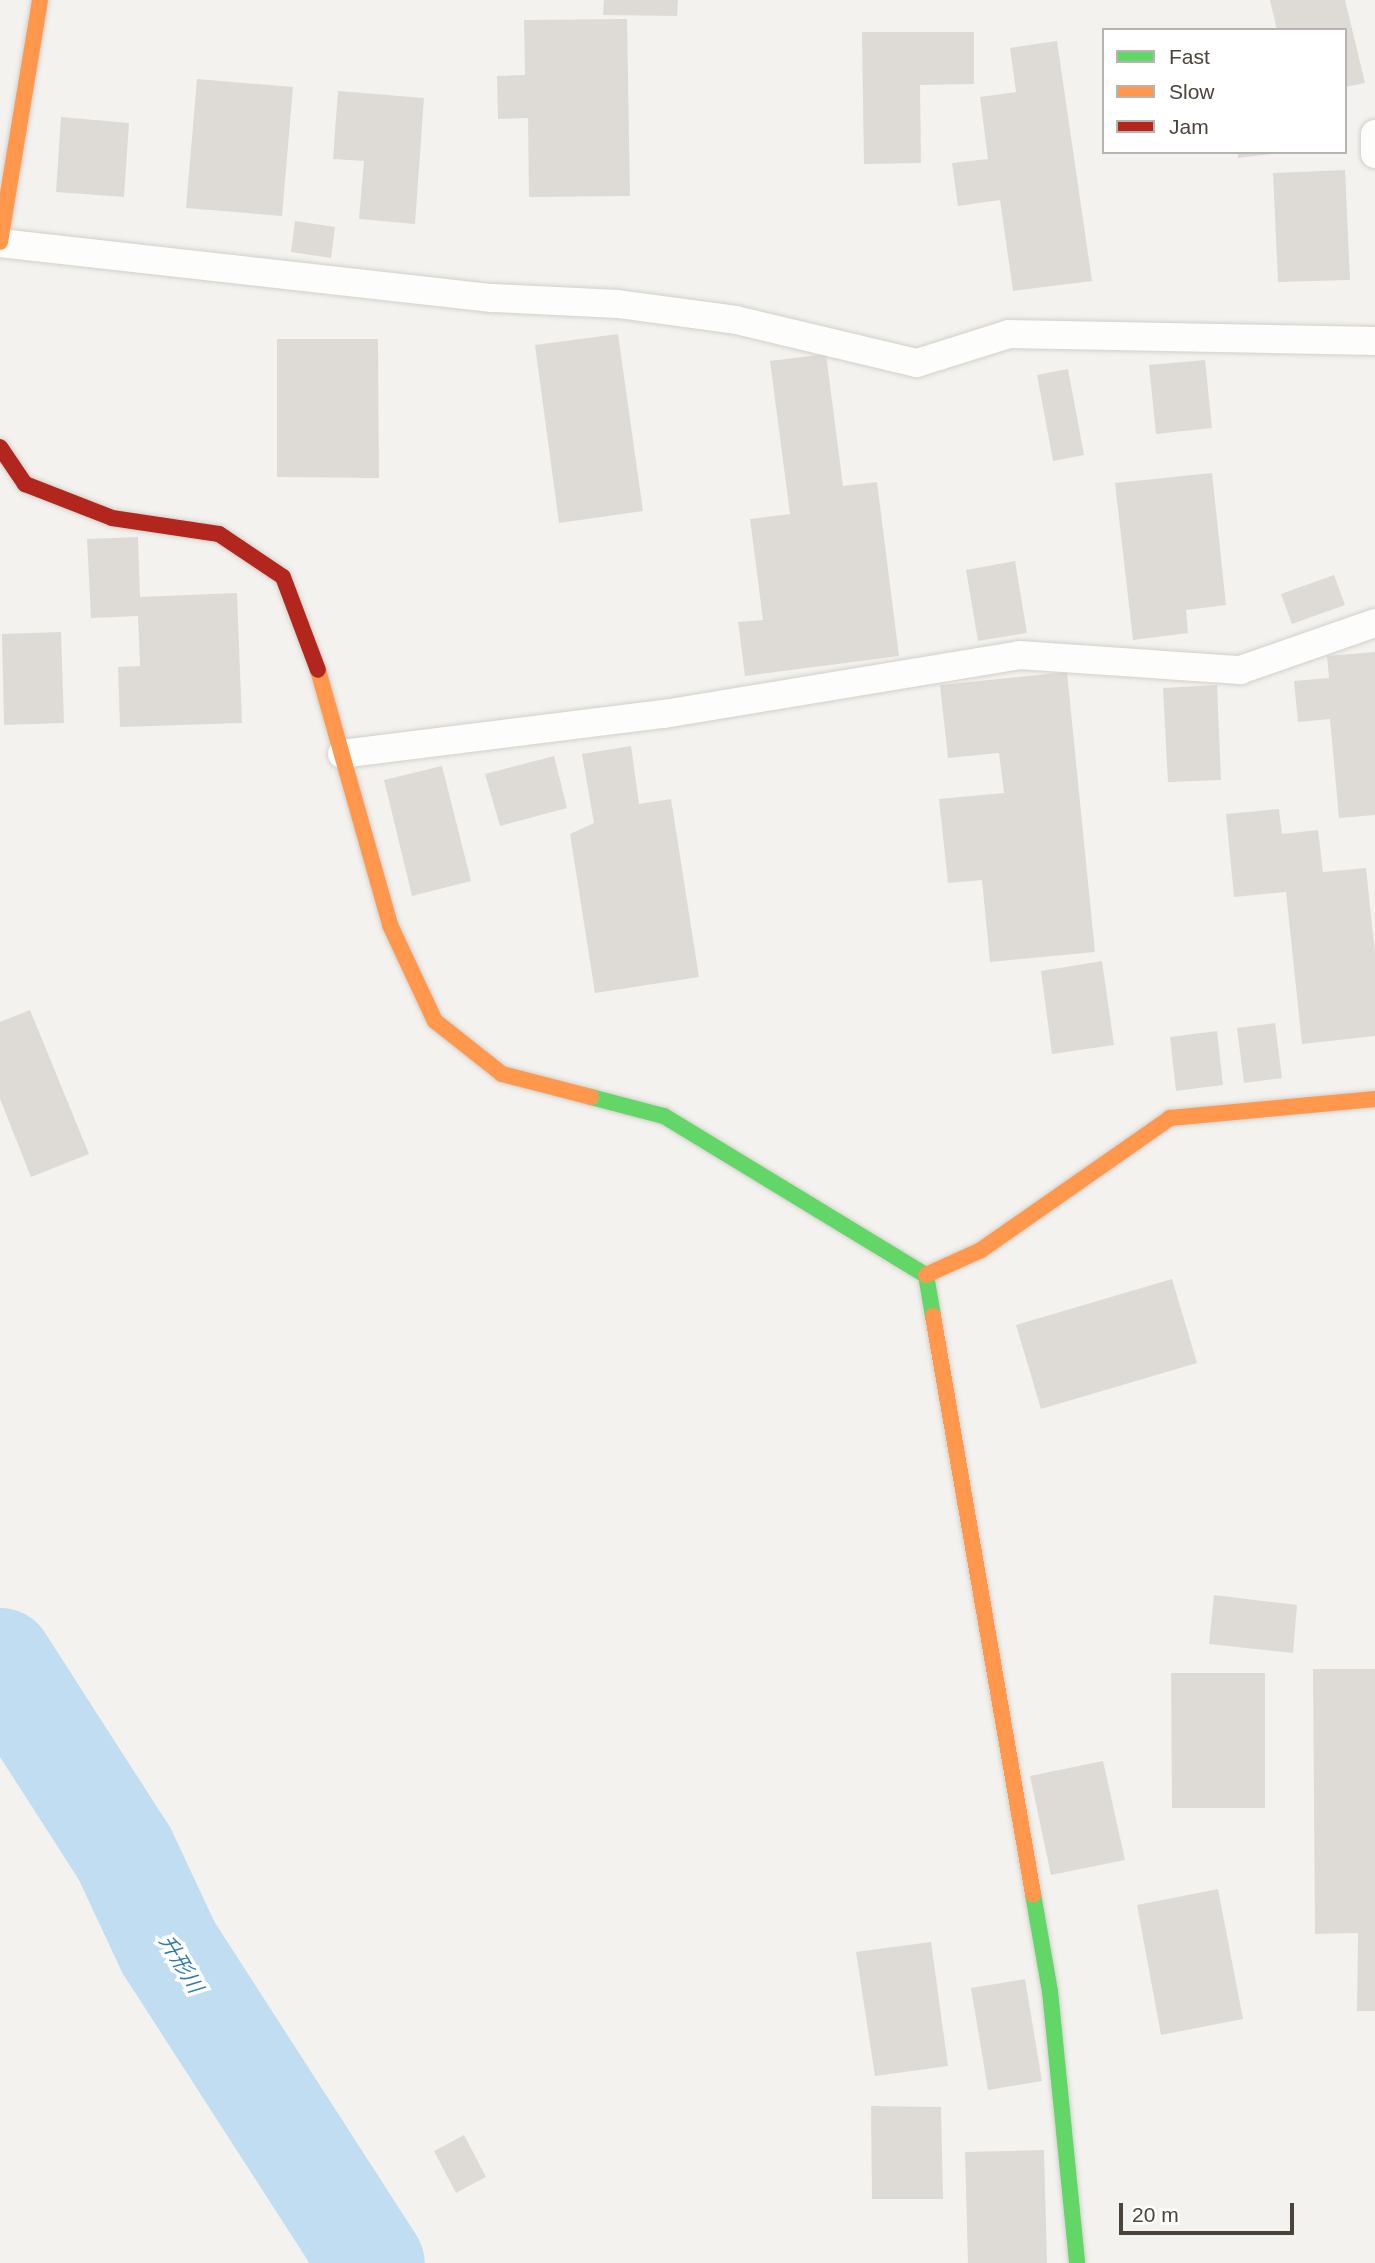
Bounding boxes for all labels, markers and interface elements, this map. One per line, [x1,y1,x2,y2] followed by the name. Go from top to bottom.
[1102,28,1347,154] legend
[1169,45,1210,68] text: Fast
[1169,80,1215,103] text: Slow
[1169,115,1209,138] text: Jam
[154,1931,208,1997] water label: 升形川
[1123,2190,1298,2234] scale bar
[1132,2203,1179,2226] text: 20 m

